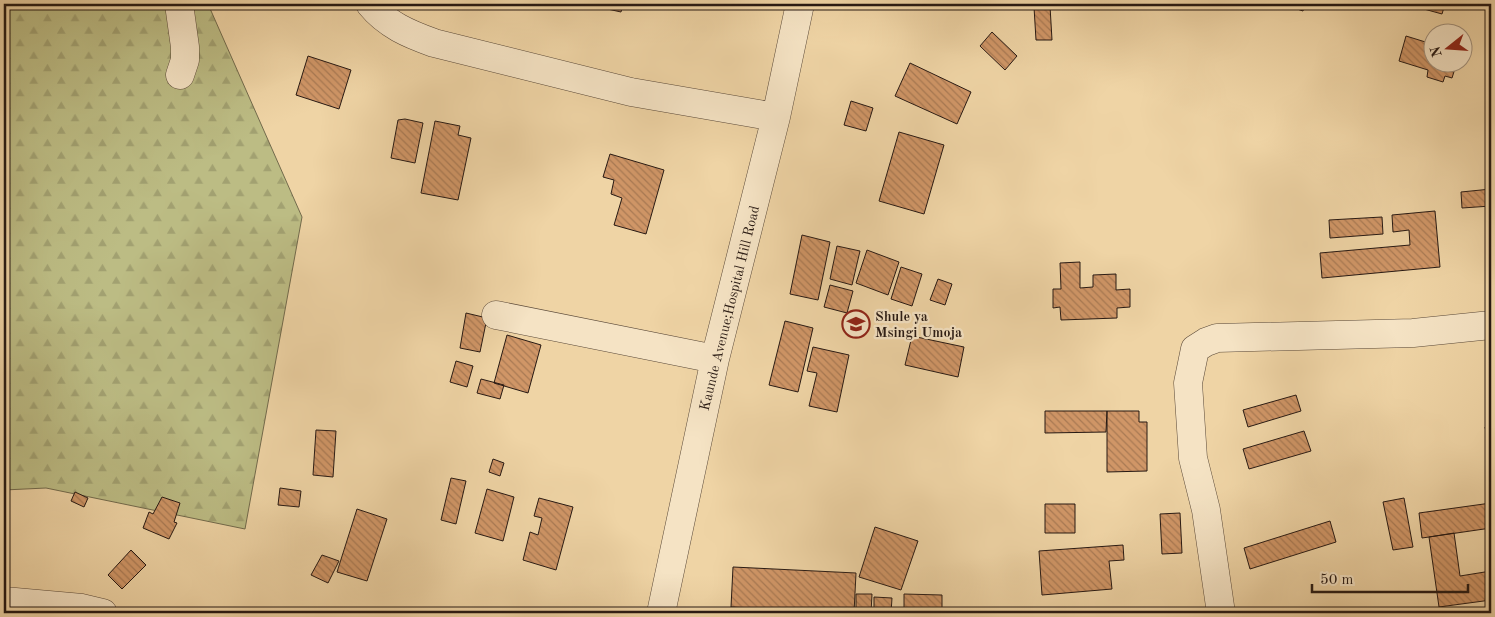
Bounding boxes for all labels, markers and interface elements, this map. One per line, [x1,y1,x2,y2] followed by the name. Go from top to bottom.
[1422,22,1472,72] north arrow
[1428,44,1445,59] text: N
[698,204,762,412] street label: Kaunde Avenue;Hospital Hill Road
[841,309,871,339] school or university icon: Shule ya Msingi Umoja
[875,310,962,340] place label: Shule ya Msingi Umoja
[1312,562,1469,594] scale bar
[1320,573,1354,588] text: 50 m

